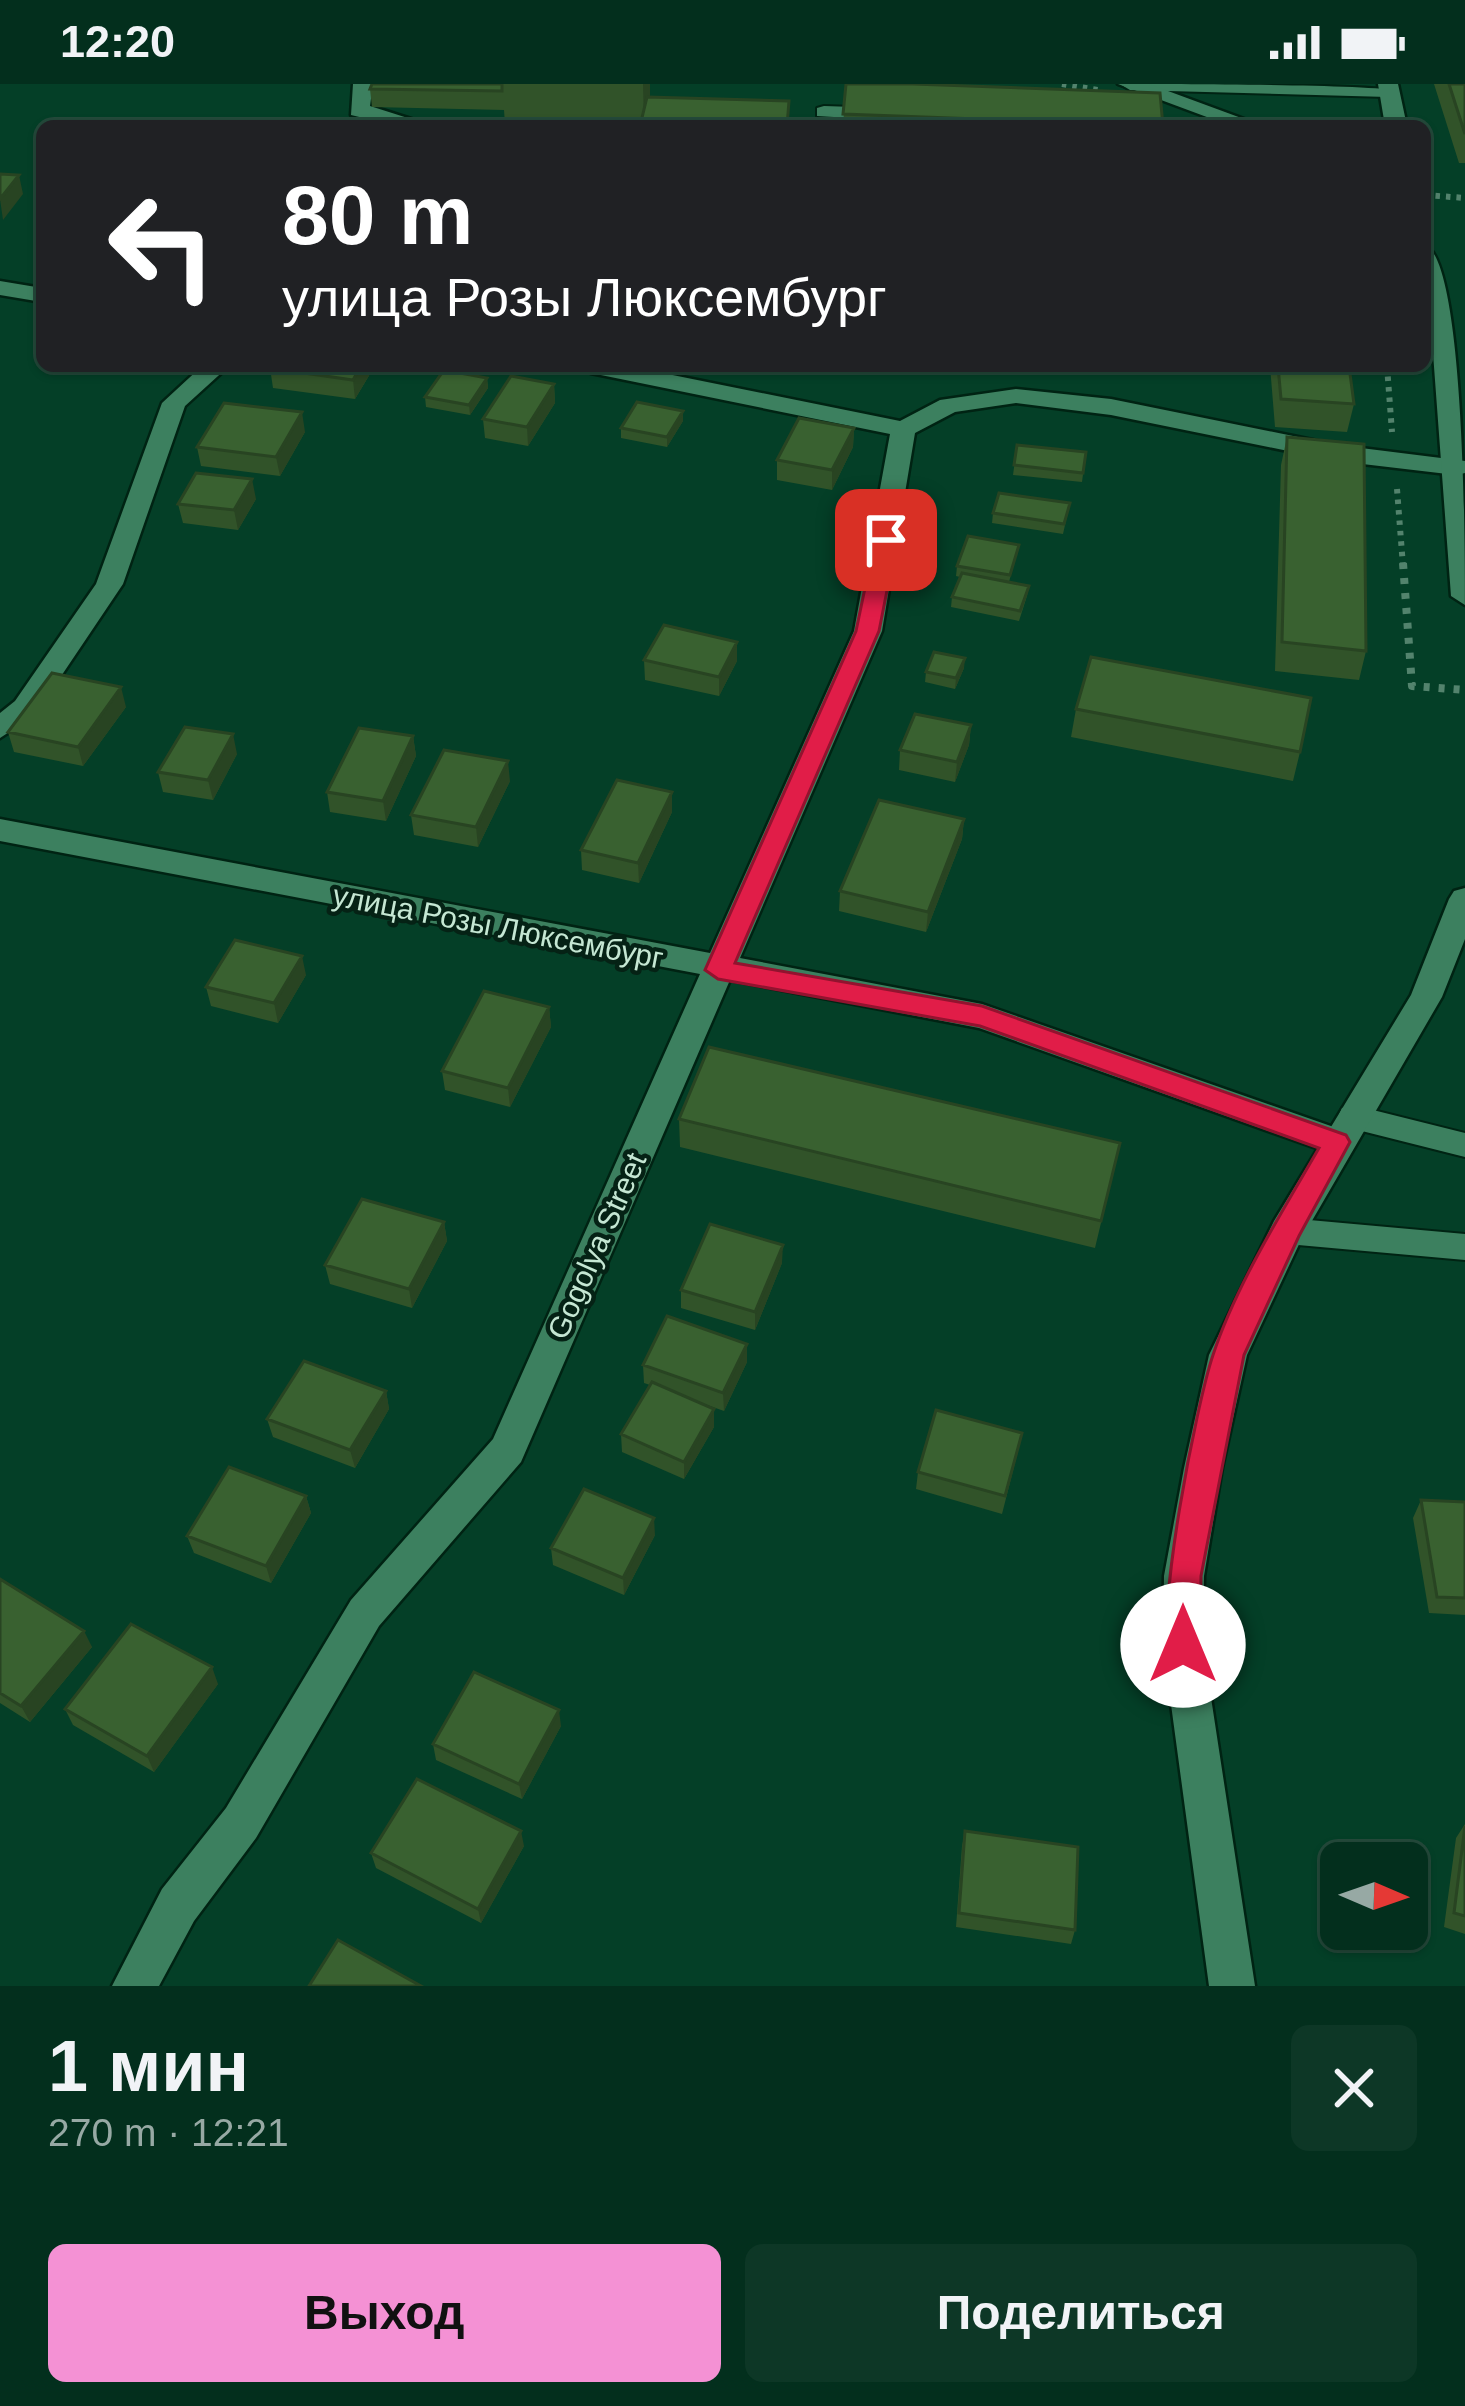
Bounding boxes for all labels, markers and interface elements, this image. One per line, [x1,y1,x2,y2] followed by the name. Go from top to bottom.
[60,16,175,67] text: 12:20
[84,168,240,324] icon: left
[282,168,473,262] text: 80 m
[282,267,887,327] text: улица Розы Люксембург
[835,489,937,591] pin
[853,507,919,573] icon: arrive
[330,878,666,975] street label: улица Розы Люксембург
[541,1147,653,1344] street label: Gogolya Street
[1120,1582,1246,1708] position arrow
[1320,1842,1428,1950] north arrow
[1320,1842,1428,1950] map controls
[1291,2025,1417,2151] button: close
[48,2026,249,2106] text: 1 мин
[48,2111,289,2154] text: 270 m · 12:21
[48,2244,721,2382] button: Выход
[745,2244,1417,2382] button: Поделиться

